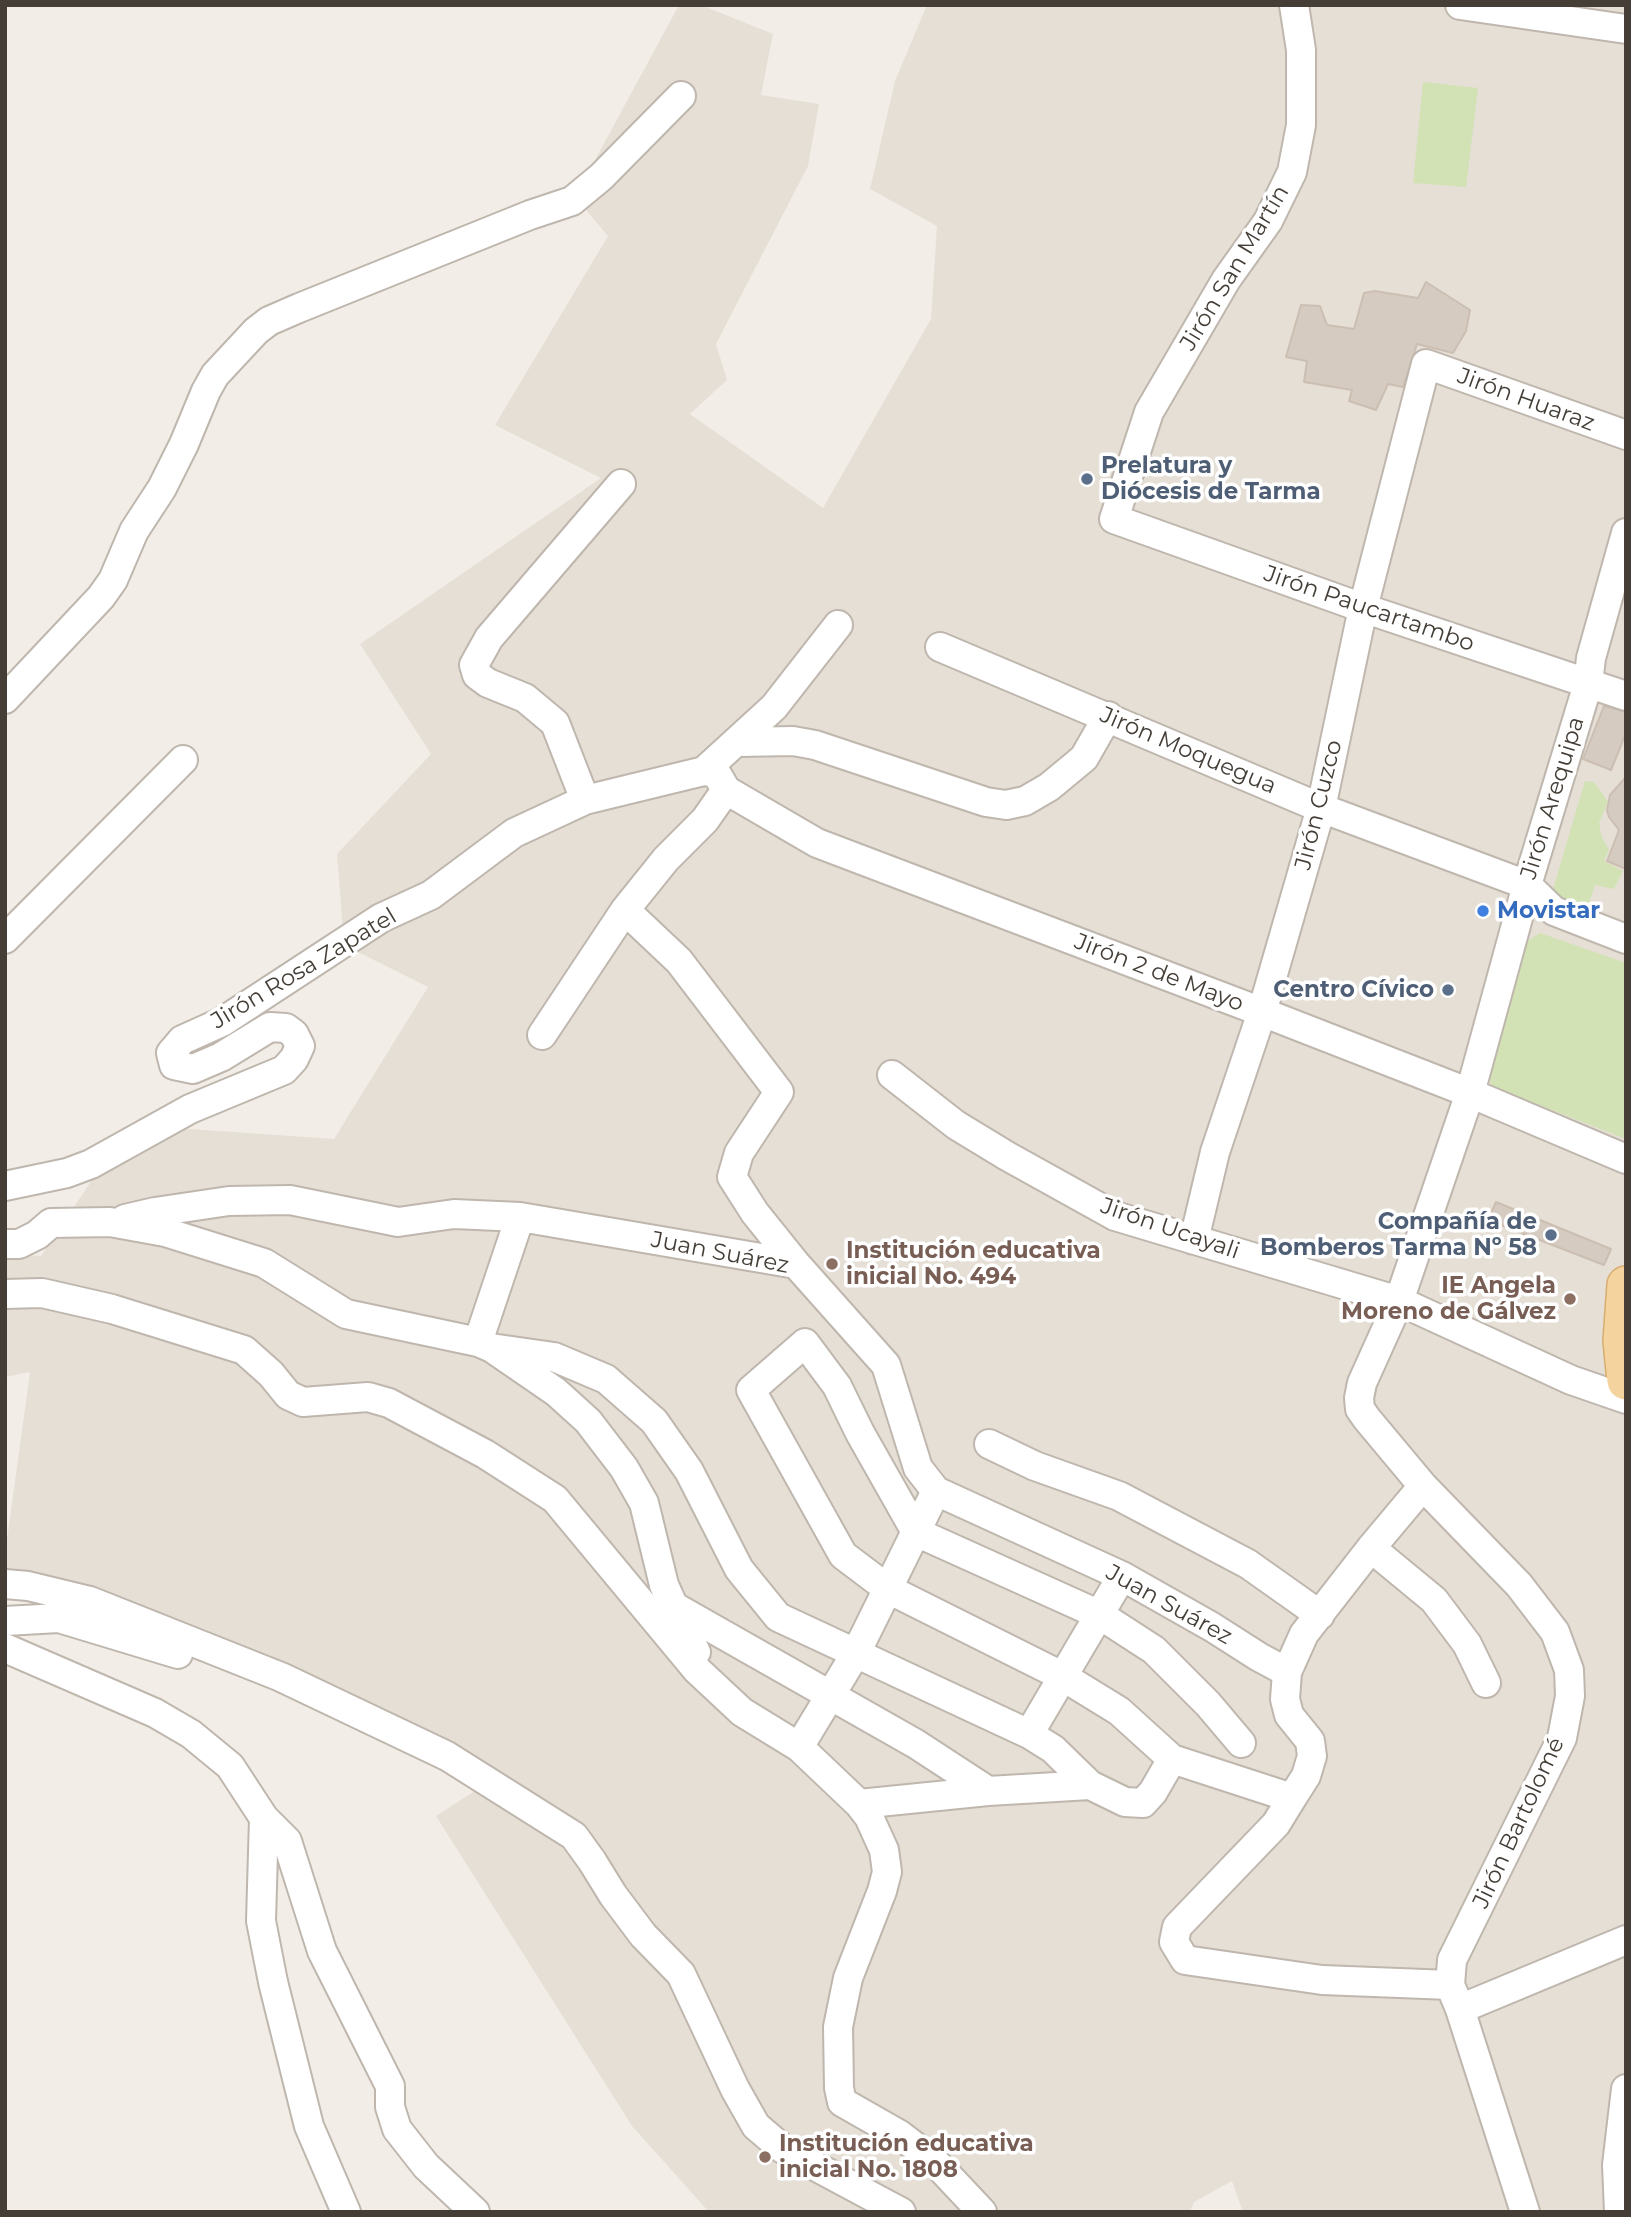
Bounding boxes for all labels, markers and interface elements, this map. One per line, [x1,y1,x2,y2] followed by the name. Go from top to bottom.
[1175,180,1295,356] street label: Jirón San Martín
[1454,362,1598,438] street label: Jirón Huaraz
[1101,452,1321,506] place label: Prelatura y Diócesis de Tarma
[1079,471,1095,487] marker: Prelatura y Diócesis de Tarma
[1260,560,1478,658] street label: Jirón Paucartambo
[1096,701,1280,801] street label: Jirón Moquegua
[1515,714,1591,882] street label: Jirón Arequipa
[1290,737,1348,873] street label: Jirón Cuzco
[1497,897,1600,925] place label: Movistar
[206,903,402,1035] street label: Jirón Rosa Zapatel
[1475,903,1491,919] marker: Movistar
[1071,928,1247,1018] street label: Jirón 2 de Mayo
[1273,976,1434,1004] place label: Centro Cívico
[1440,982,1456,998] marker: Centro Cívico
[1097,1192,1243,1266] street label: Jirón Ucayali
[1260,1208,1537,1262] place label: Compañía de Bomberos Tarma Nº 58
[649,1226,791,1280] street label: Juan Suárez
[1543,1227,1559,1243] marker: Compañía de Bomberos Tarma Nº 58
[846,1237,1101,1291] place label: Institución educativa inicial No. 494
[824,1256,840,1272] marker: Institución educativa inicial No. 494
[1341,1272,1556,1326] place label: IE Angela Moreno de Gálvez
[1562,1291,1578,1307] marker: IE Angela Moreno de Gálvez
[1101,1559,1237,1651] street label: Juan Suárez
[1467,1733,1571,1913] street label: Jirón Bartolomé
[779,2130,1034,2184] place label: Institución educativa inicial No. 1808
[757,2149,773,2165] marker: Institución educativa inicial No. 1808

